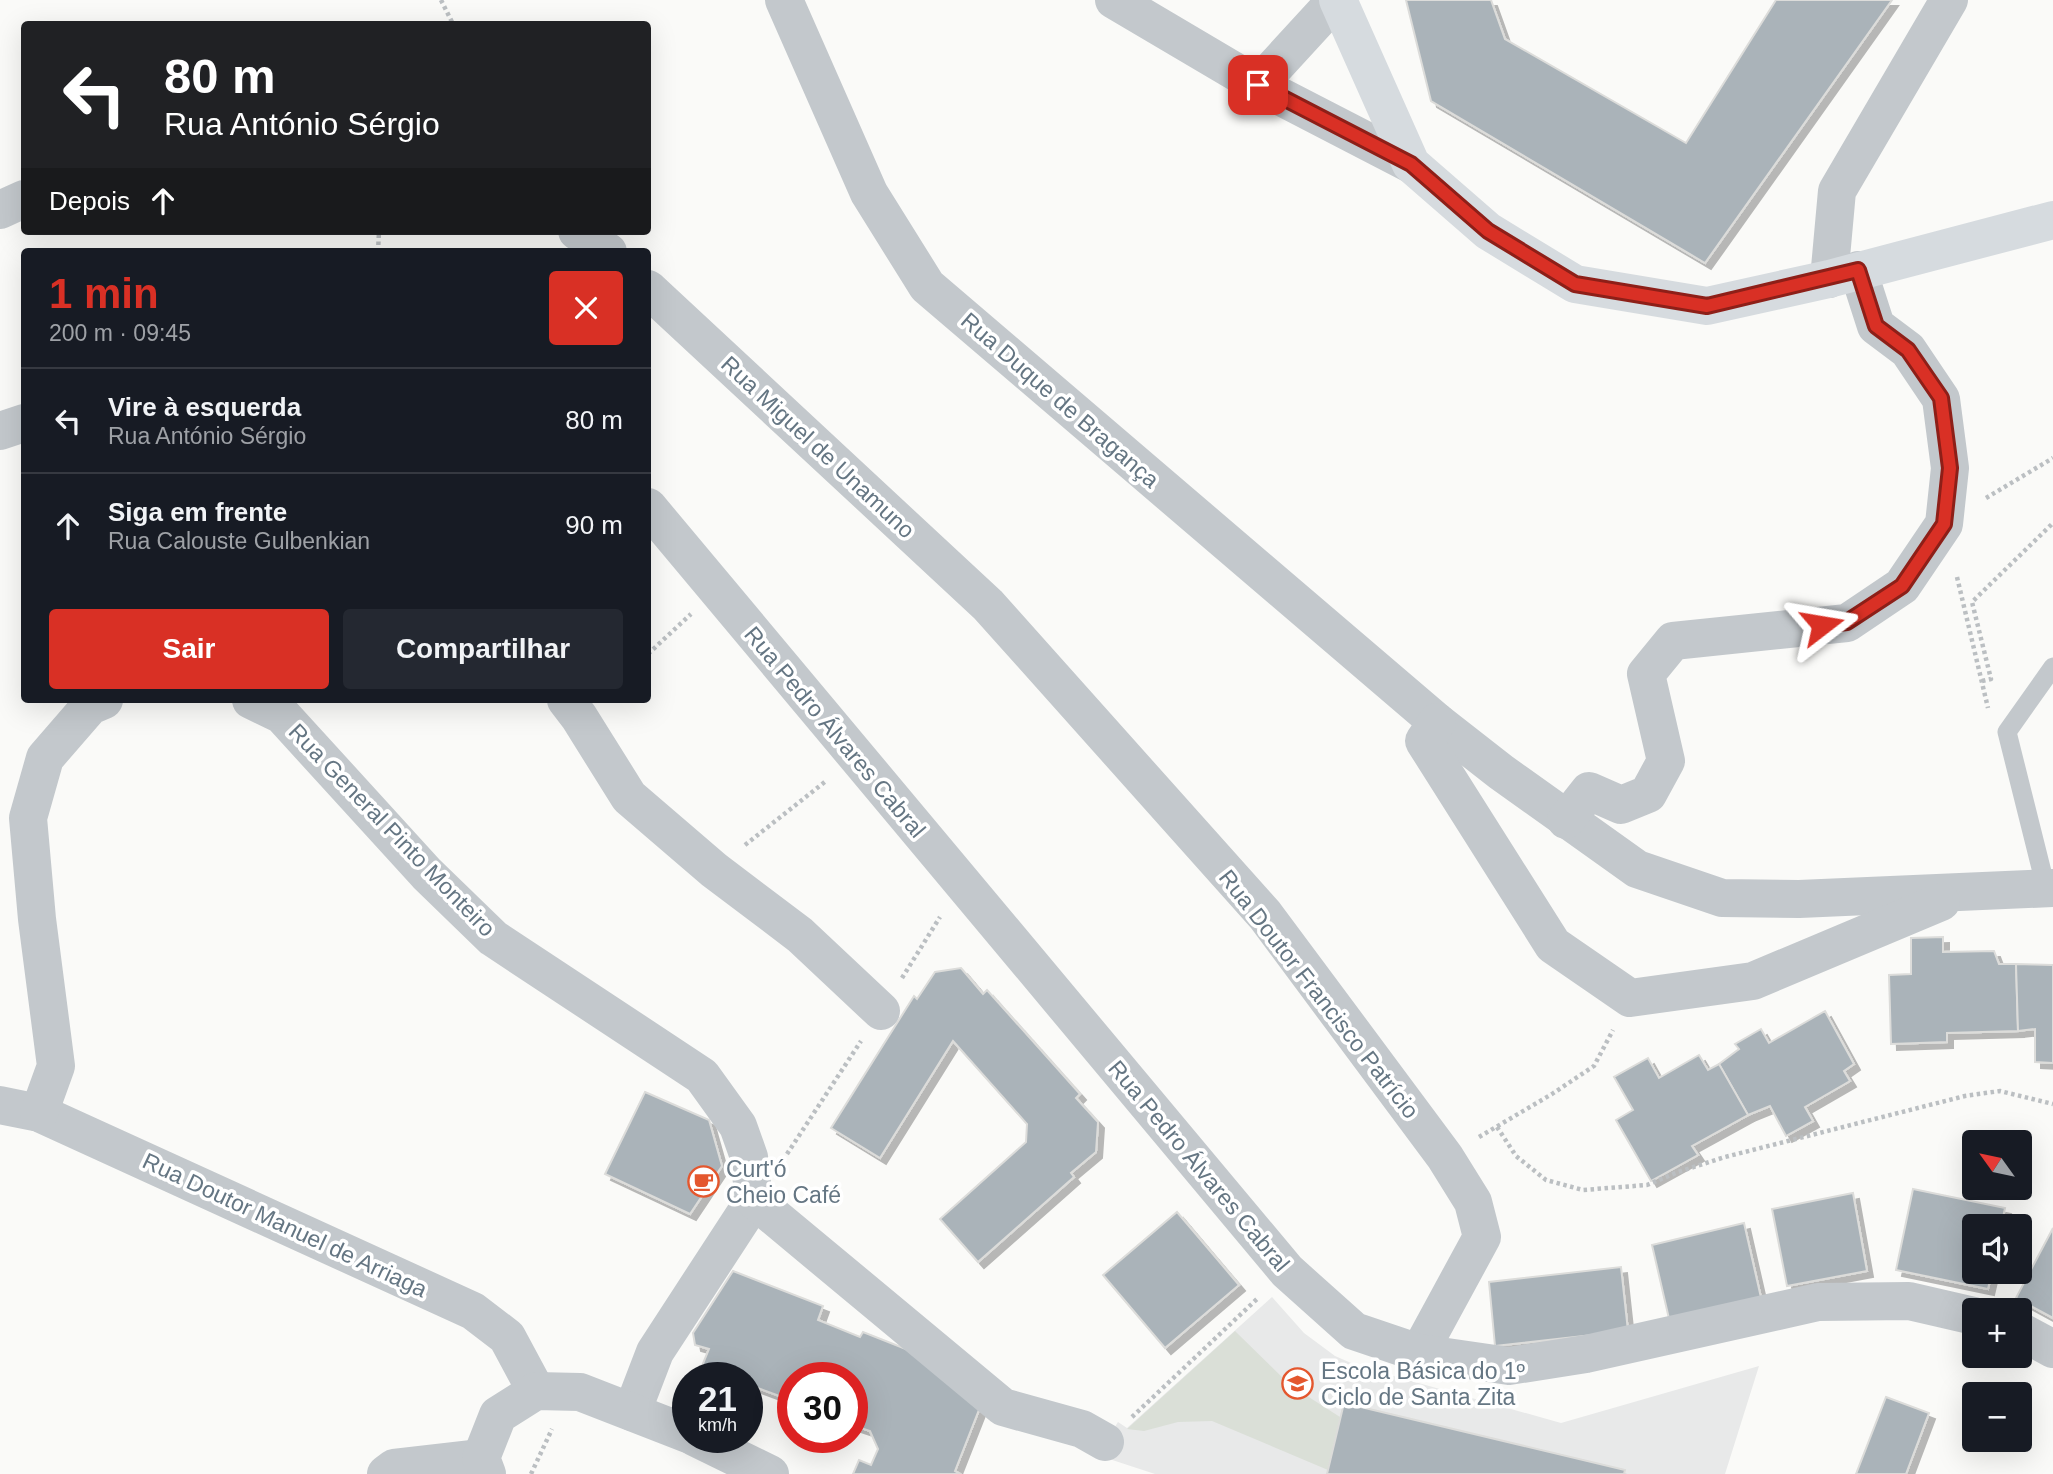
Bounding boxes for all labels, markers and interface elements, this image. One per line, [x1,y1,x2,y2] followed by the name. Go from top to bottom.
[49,49,140,140] icon: left
[164,49,276,103] text: 80 m
[1228,55,1288,115] pin
[1239,66,1277,104] icon: arrive
[164,106,440,142] text: Rua António Sérgio
[144,182,182,220] icon: ahead
[49,186,130,216] text: Depois
[49,270,159,317] text: 1 min
[549,271,623,345] button: close
[956,307,1164,493] street label: Rua Duque de Bragança
[49,320,191,346] text: 200 m · 09:45
[716,351,920,543] street label: Rua Miguel de Unamuno
[108,392,301,422] text: Vire à esquerda
[49,402,87,440] icon: left
[565,405,623,435] text: 80 m
[108,423,306,449] text: Rua António Sérgio
[108,497,287,527] text: Siga em frente
[49,507,87,545] icon: ahead
[565,510,623,540] text: 90 m
[108,528,370,554] text: Rua Calouste Gulbenkian
[1785,588,1859,662] position arrow
[49,609,329,689] button: Sair
[343,609,623,689] button: Compartilhar
[739,621,931,843] street label: Rua Pedro Álvares Cabral
[284,718,500,942] street label: Rua General Pinto Monteiro
[1214,865,1424,1123] street label: Rua Doutor Francisco Patrício
[1103,1055,1295,1277] street label: Rua Pedro Álvares Cabral
[1962,1130,2032,1200] north arrow
[1962,1130,2032,1452] map controls
[139,1148,431,1303] street label: Rua Doutor Manuel de Arriaga
[726,1156,841,1208] place label: Curt'ó Cheio Café
[686,1165,720,1199] cafe icon: Curt'ó Cheio Café
[1962,1214,2032,1284] button: sound
[1962,1298,2032,1368] button: +
[1321,1358,1526,1410] place label: Escola Básica do 1º Ciclo de Santa Zita
[777,1362,868,1453] speed limit sign: 30
[1281,1367,1315,1401] school or university icon: Escola Básica do 1º Ciclo de Santa Zita
[698,1379,737,1418] text: 21
[1962,1382,2032,1452] button: −
[698,1415,737,1435] text: km/h

